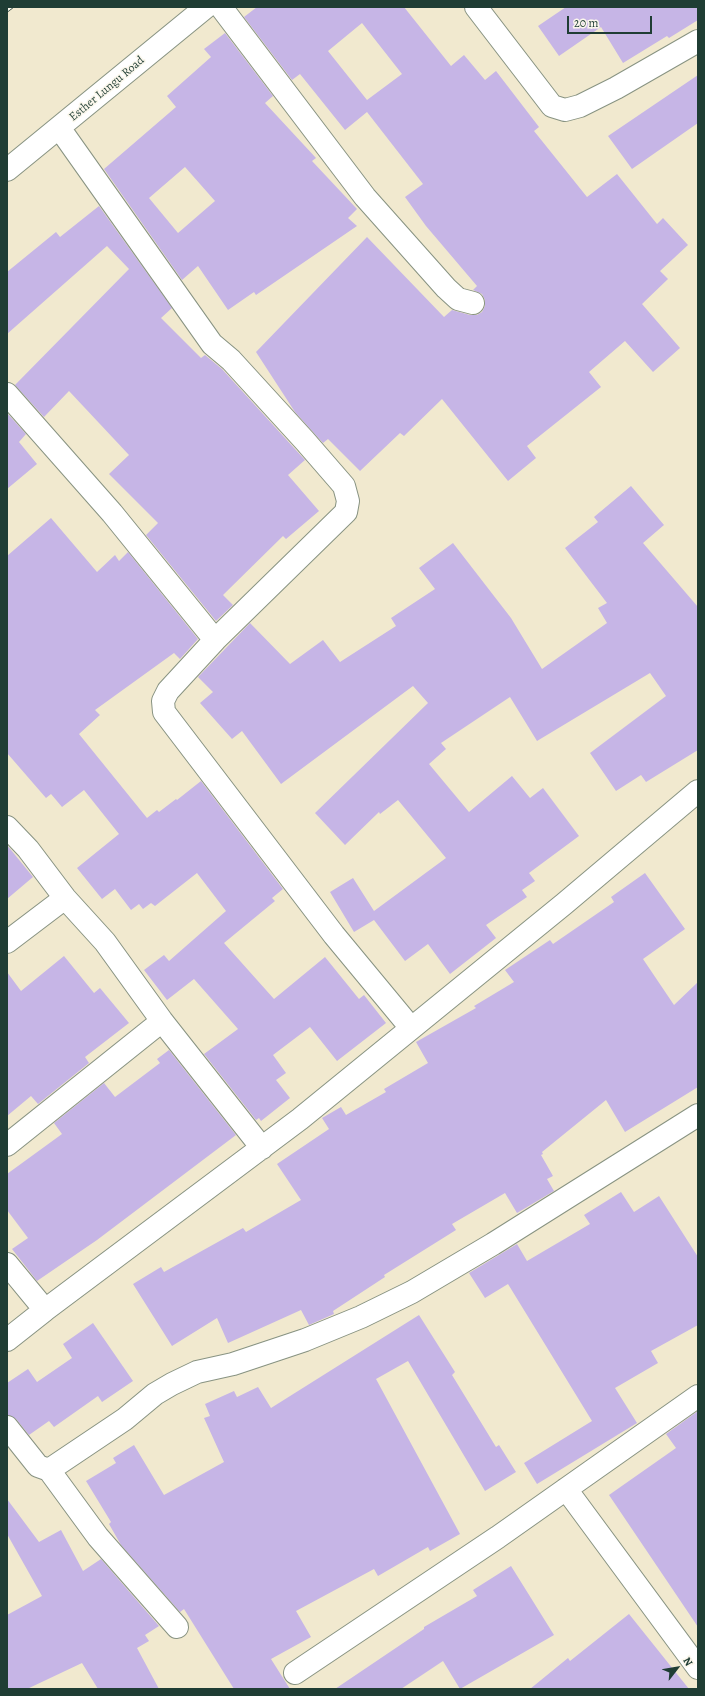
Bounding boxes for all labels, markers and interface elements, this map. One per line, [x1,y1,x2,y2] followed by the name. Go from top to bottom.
[569,8,654,34] scale bar
[574,15,598,31] text: 20 m
[67,53,147,125] street label: Esther Lungu Road
[657,1648,697,1688] north arrow
[679,1654,696,1669] text: N

